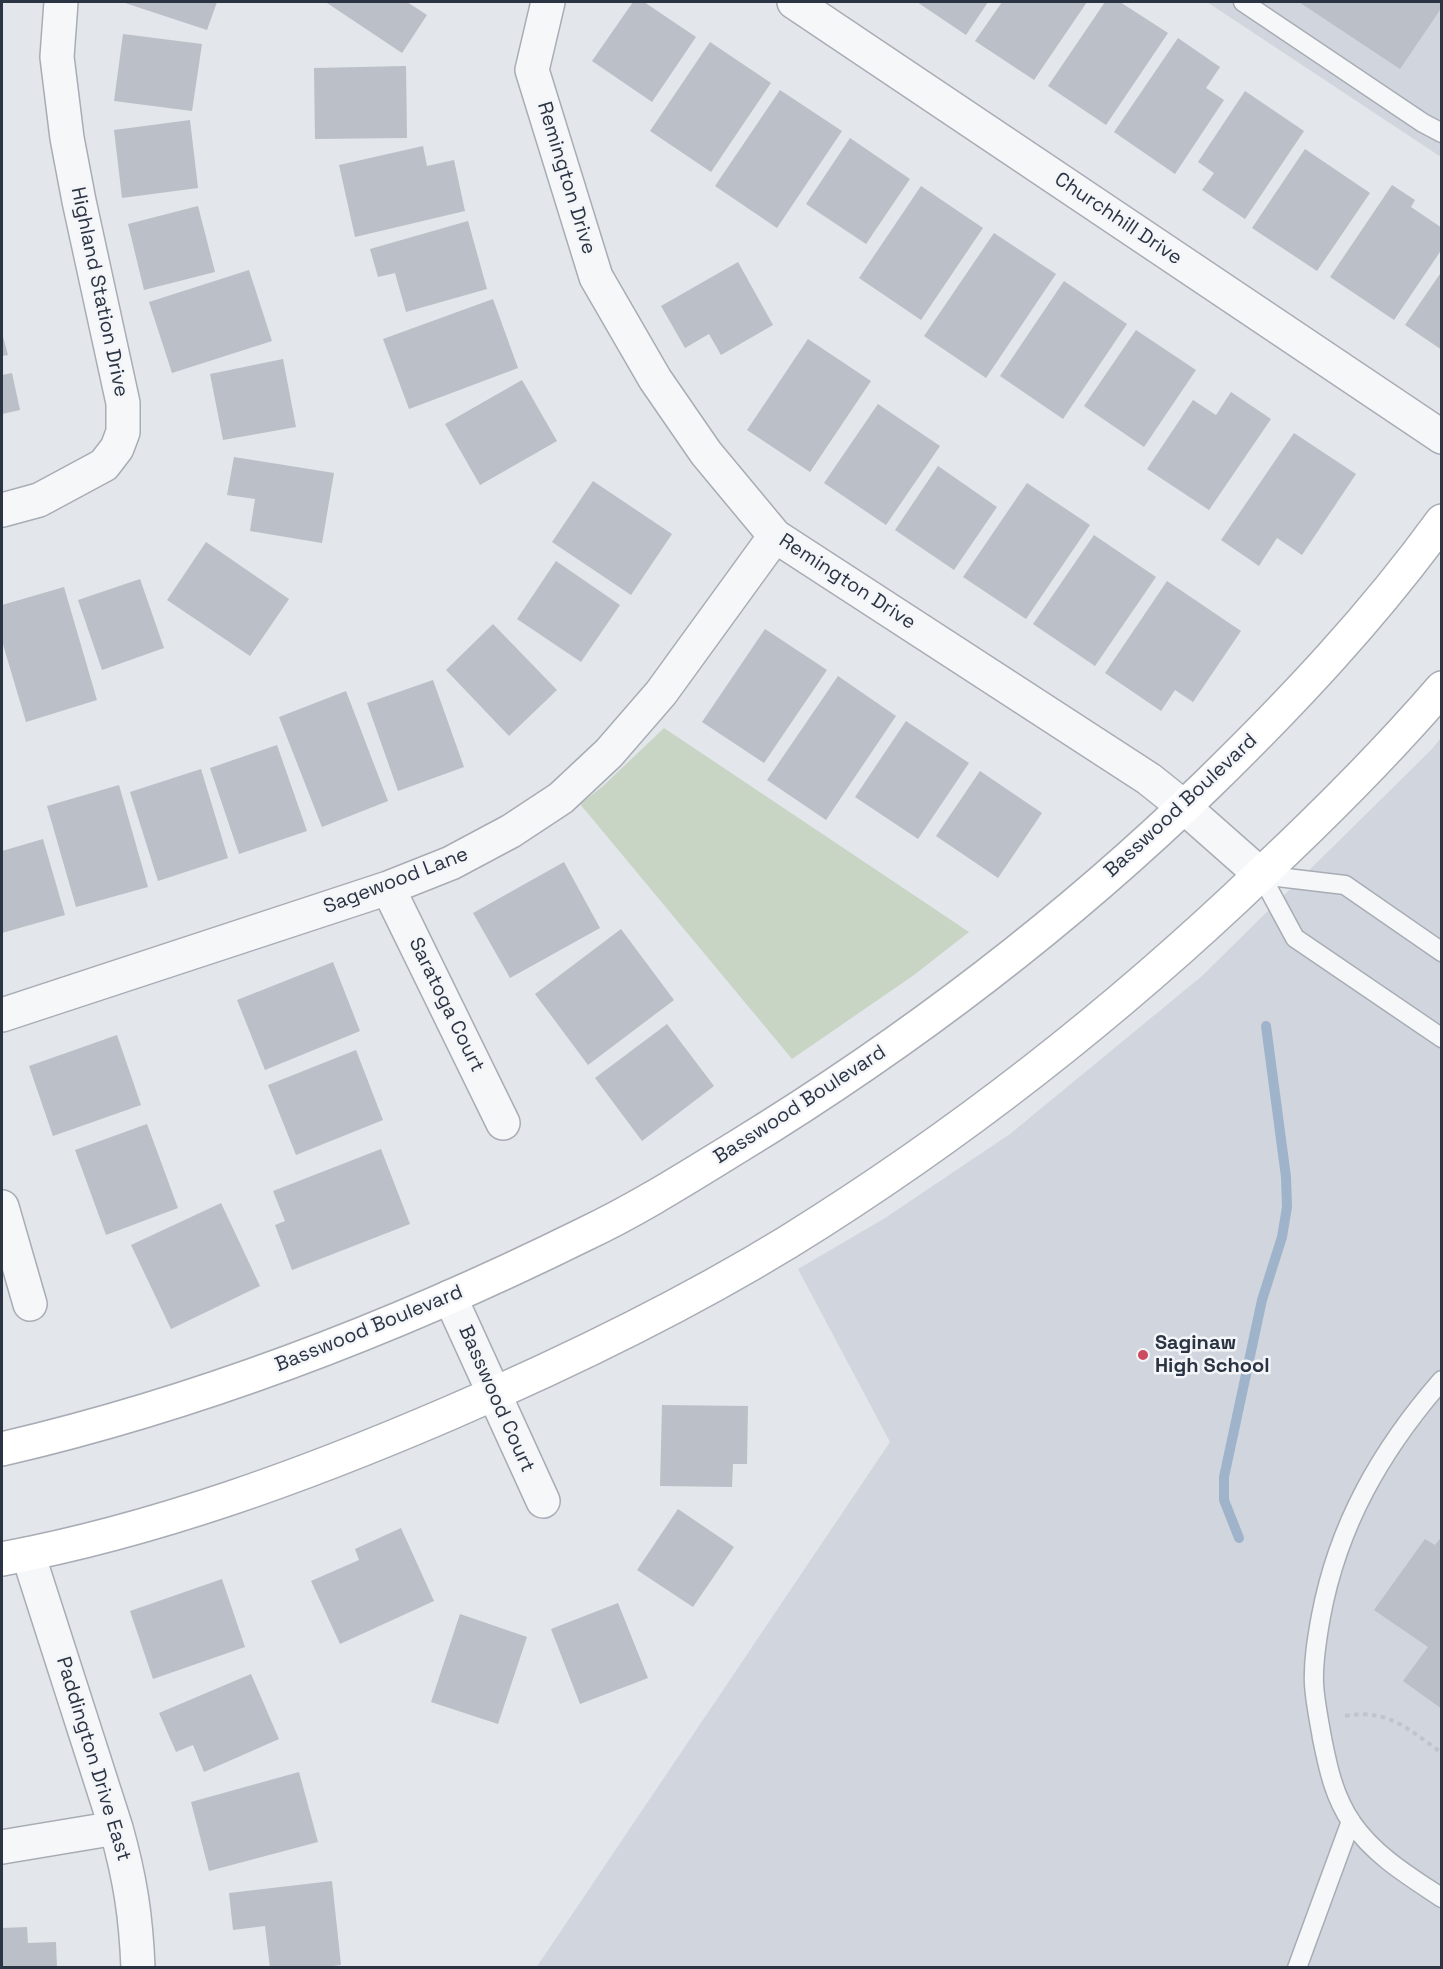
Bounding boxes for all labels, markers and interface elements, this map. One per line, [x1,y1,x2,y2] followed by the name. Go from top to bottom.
[531,99,601,257] street label: Remington Drive
[1050,168,1186,270] street label: Churchhill Drive
[65,185,133,399] street label: Highland Station Drive
[774,529,920,635] street label: Remington Drive
[1100,729,1262,883] street label: Basswood Boulevard
[320,842,472,920] street label: Sagewood Lane
[403,934,489,1076] street label: Saratoga Court
[709,1040,891,1170] street label: Basswood Boulevard
[272,1280,466,1378] street label: Basswood Boulevard
[453,1322,539,1476] street label: Basswood Court
[1155,1332,1270,1379] place label: Saginaw High School
[1136,1348,1150,1362] marker: Saginaw High School
[50,1654,136,1864] street label: Paddington Drive East

